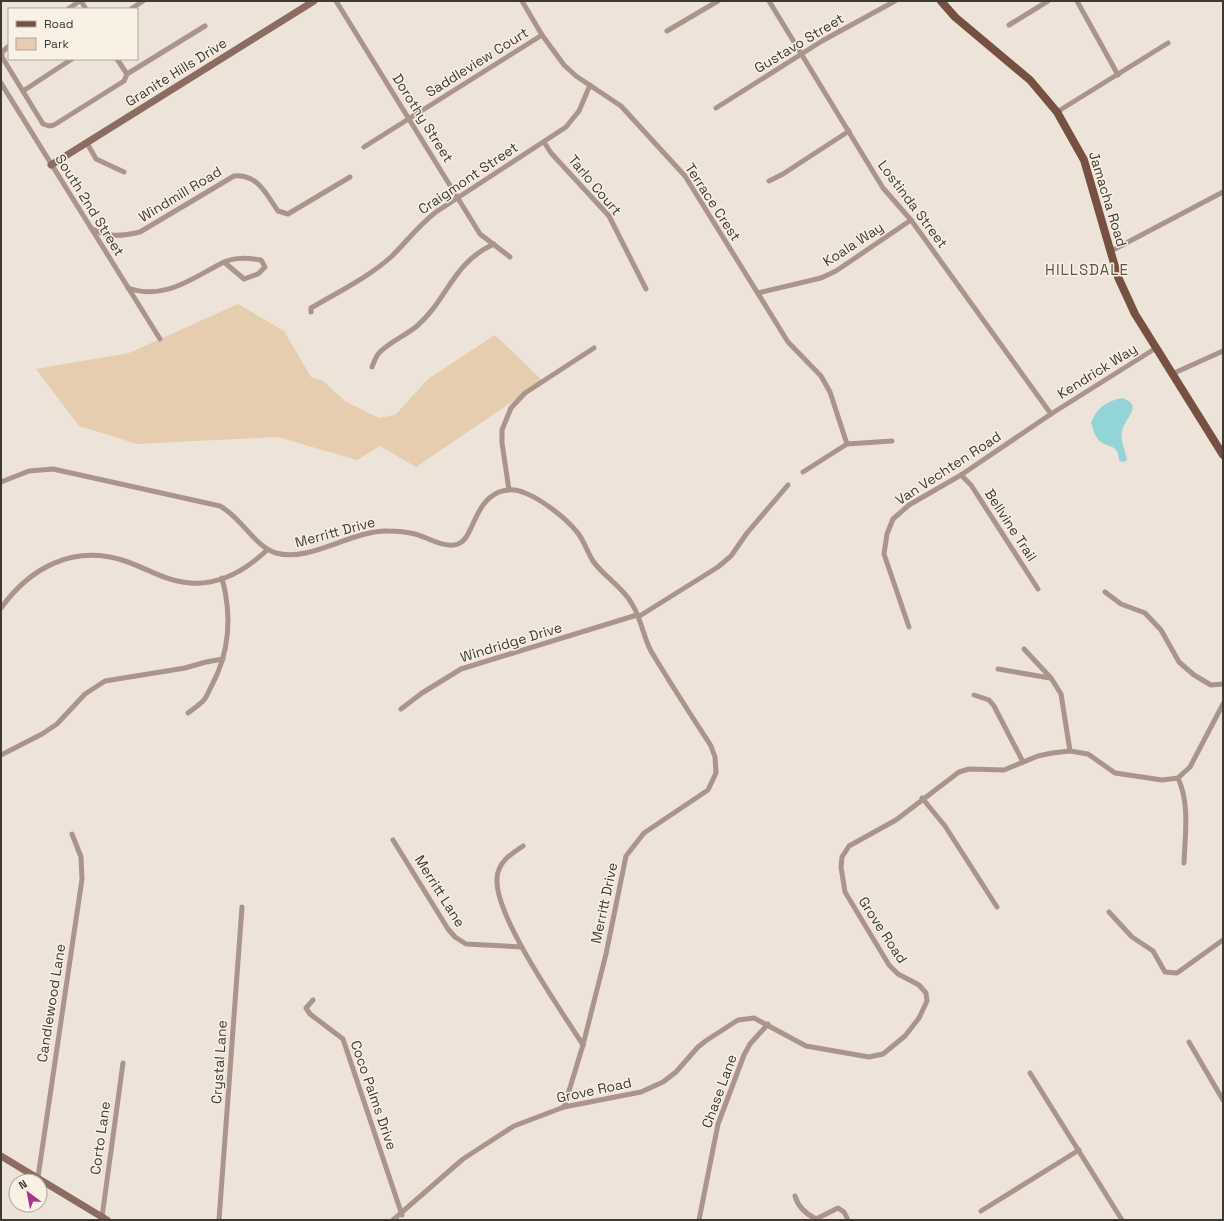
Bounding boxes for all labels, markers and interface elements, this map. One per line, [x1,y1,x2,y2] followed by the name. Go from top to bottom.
[8,8,138,60] legend
[751,9,847,77] street label: Gustavo Street
[44,16,73,32] text: Road
[422,23,532,101] street label: Saddleview Court
[122,34,230,110] street label: Granite Hills Drive
[44,36,69,52] text: Park
[389,70,457,166] street label: Dorothy Street
[415,138,521,218] street label: Craigmont Street
[1085,149,1131,249] street label: Jamacha Road
[51,151,129,259] street label: South 2nd Street
[564,151,626,219] street label: Tarlo Court
[874,157,952,251] street label: Lostinda Street
[681,160,745,244] street label: Terrace Crest
[135,162,225,226] street label: Windmill Road
[819,218,887,270] street label: Koala Way
[1045,260,1129,279] district label: HILLSDALE
[1054,339,1140,403] street label: Kendrick Way
[892,427,1004,509] street label: Van Vechten Road
[981,485,1041,565] street label: Bellvine Trail
[293,513,377,551] street label: Merritt Drive
[458,618,564,666] street label: Windridge Drive
[411,852,469,930] street label: Merritt Lane
[587,861,621,945] street label: Merritt Drive
[855,893,911,967] street label: Grove Road
[33,942,69,1064] street label: Candlewood Lane
[207,1019,231,1105] street label: Crystal Lane
[347,1038,401,1152] street label: Coco Palms Drive
[697,1052,741,1130] street label: Chase Lane
[555,1073,633,1107] street label: Grove Road
[86,1100,114,1176] street label: Corto Lane
[8,1173,48,1213] north arrow
[16,1177,30,1192] text: N

